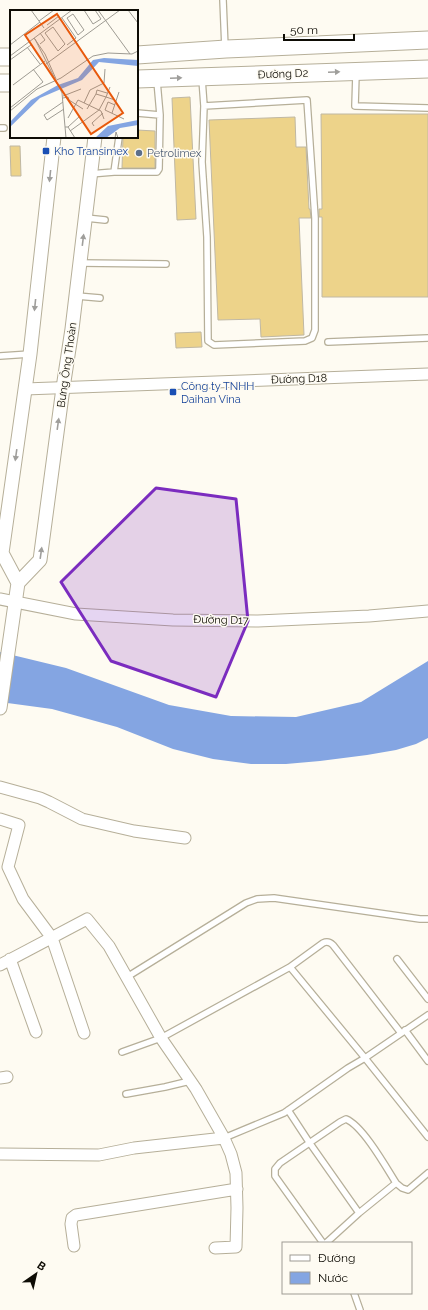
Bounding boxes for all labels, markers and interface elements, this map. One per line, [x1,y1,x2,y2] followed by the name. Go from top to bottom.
[10,10,138,138] inset map
[284,16,354,42] scale bar
[290,23,318,37] text: 50 m
[257,67,309,81] street label: Đường D2
[328,69,340,76] one-way arrow
[170,74,182,81] one-way arrow
[54,145,129,158] place label: Kho Transimex
[41,146,51,156] marker: Kho Transimex
[147,147,202,160] place label: Petrolimex
[134,148,144,158] marker: Petrolimex
[46,170,53,182] one-way arrow
[80,234,86,246] one-way arrow
[32,299,39,311] one-way arrow
[54,321,79,408] street label: Bưng Ông Thoàn
[271,372,327,386] street label: Đường D18
[181,380,254,406] place label: Công ty TNHH Daihan Vina
[168,387,178,397] marker: Công ty TNHH Daihan Vina
[55,418,61,430] one-way arrow
[13,449,19,461] one-way arrow
[38,547,44,559] one-way arrow
[193,613,249,627] street label: Đường D17
[282,1242,412,1294] legend
[318,1251,355,1265] text: Đường
[16,1254,56,1294] north arrow
[35,1259,48,1274] text: B
[318,1271,349,1285] text: Nước

